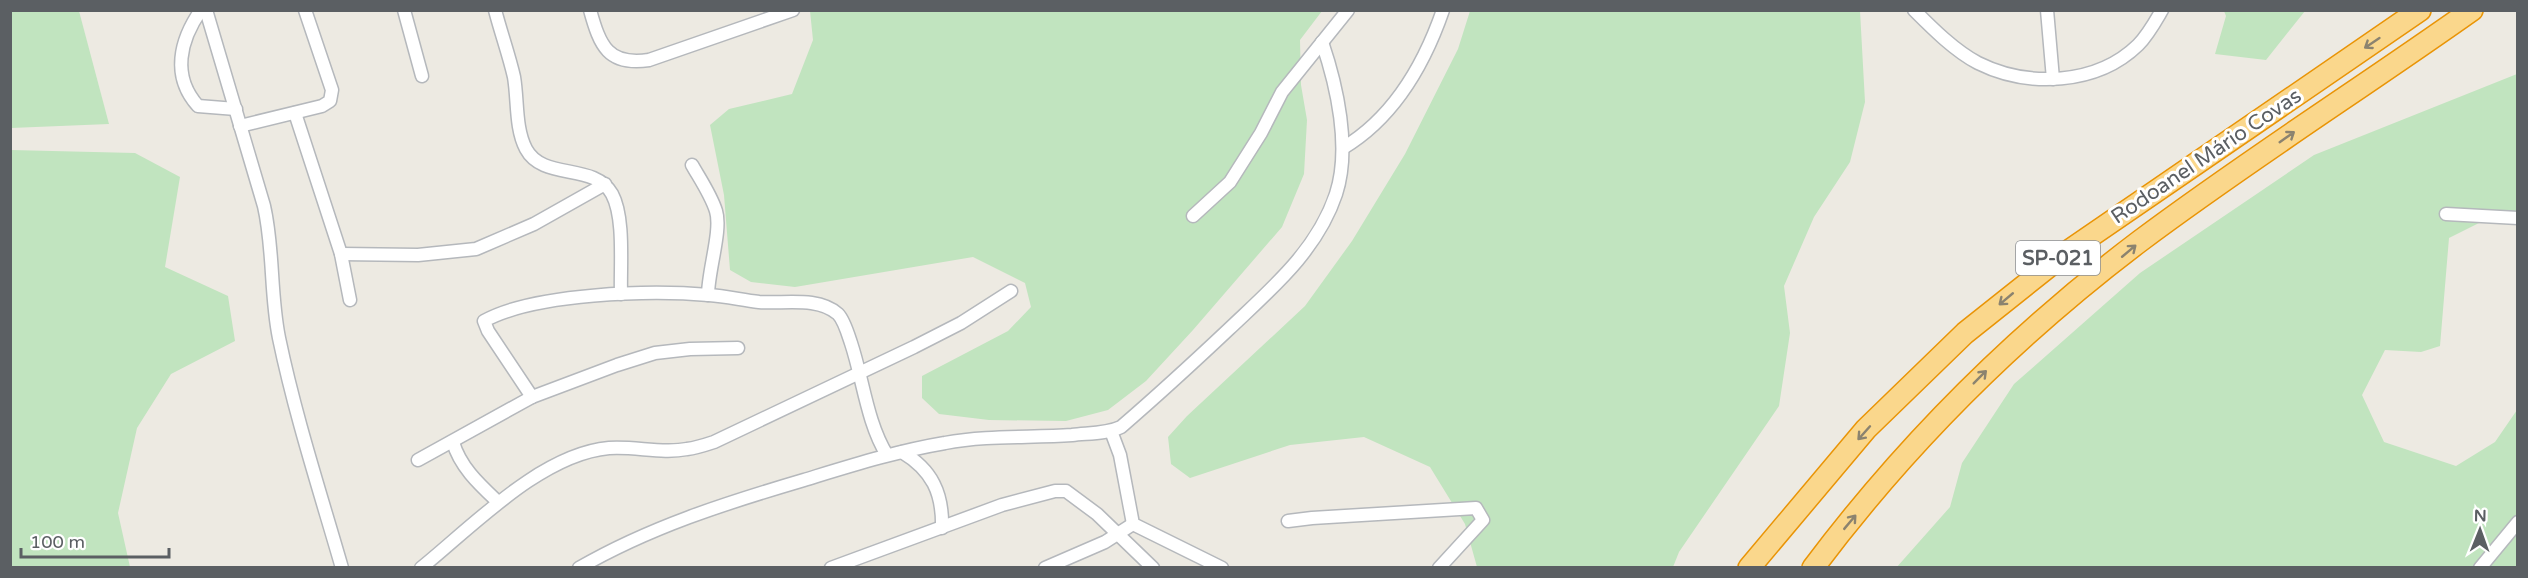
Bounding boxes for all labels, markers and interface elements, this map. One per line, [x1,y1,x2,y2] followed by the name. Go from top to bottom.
[2364,37,2380,49] one-way arrow
[2106,83,2306,229] street label: Rodoanel Mário Covas
[2279,131,2295,143] one-way arrow
[2016,241,2100,275] road number: SP-021
[2120,244,2136,257] one-way arrow
[1998,293,2014,306] one-way arrow
[1973,370,1988,385] one-way arrow
[1857,425,1871,440] one-way arrow
[2450,500,2510,560] north arrow
[2474,506,2487,526] text: N
[1843,514,1856,530] one-way arrow
[21,521,170,559] scale bar
[30,531,85,553] text: 100 m

